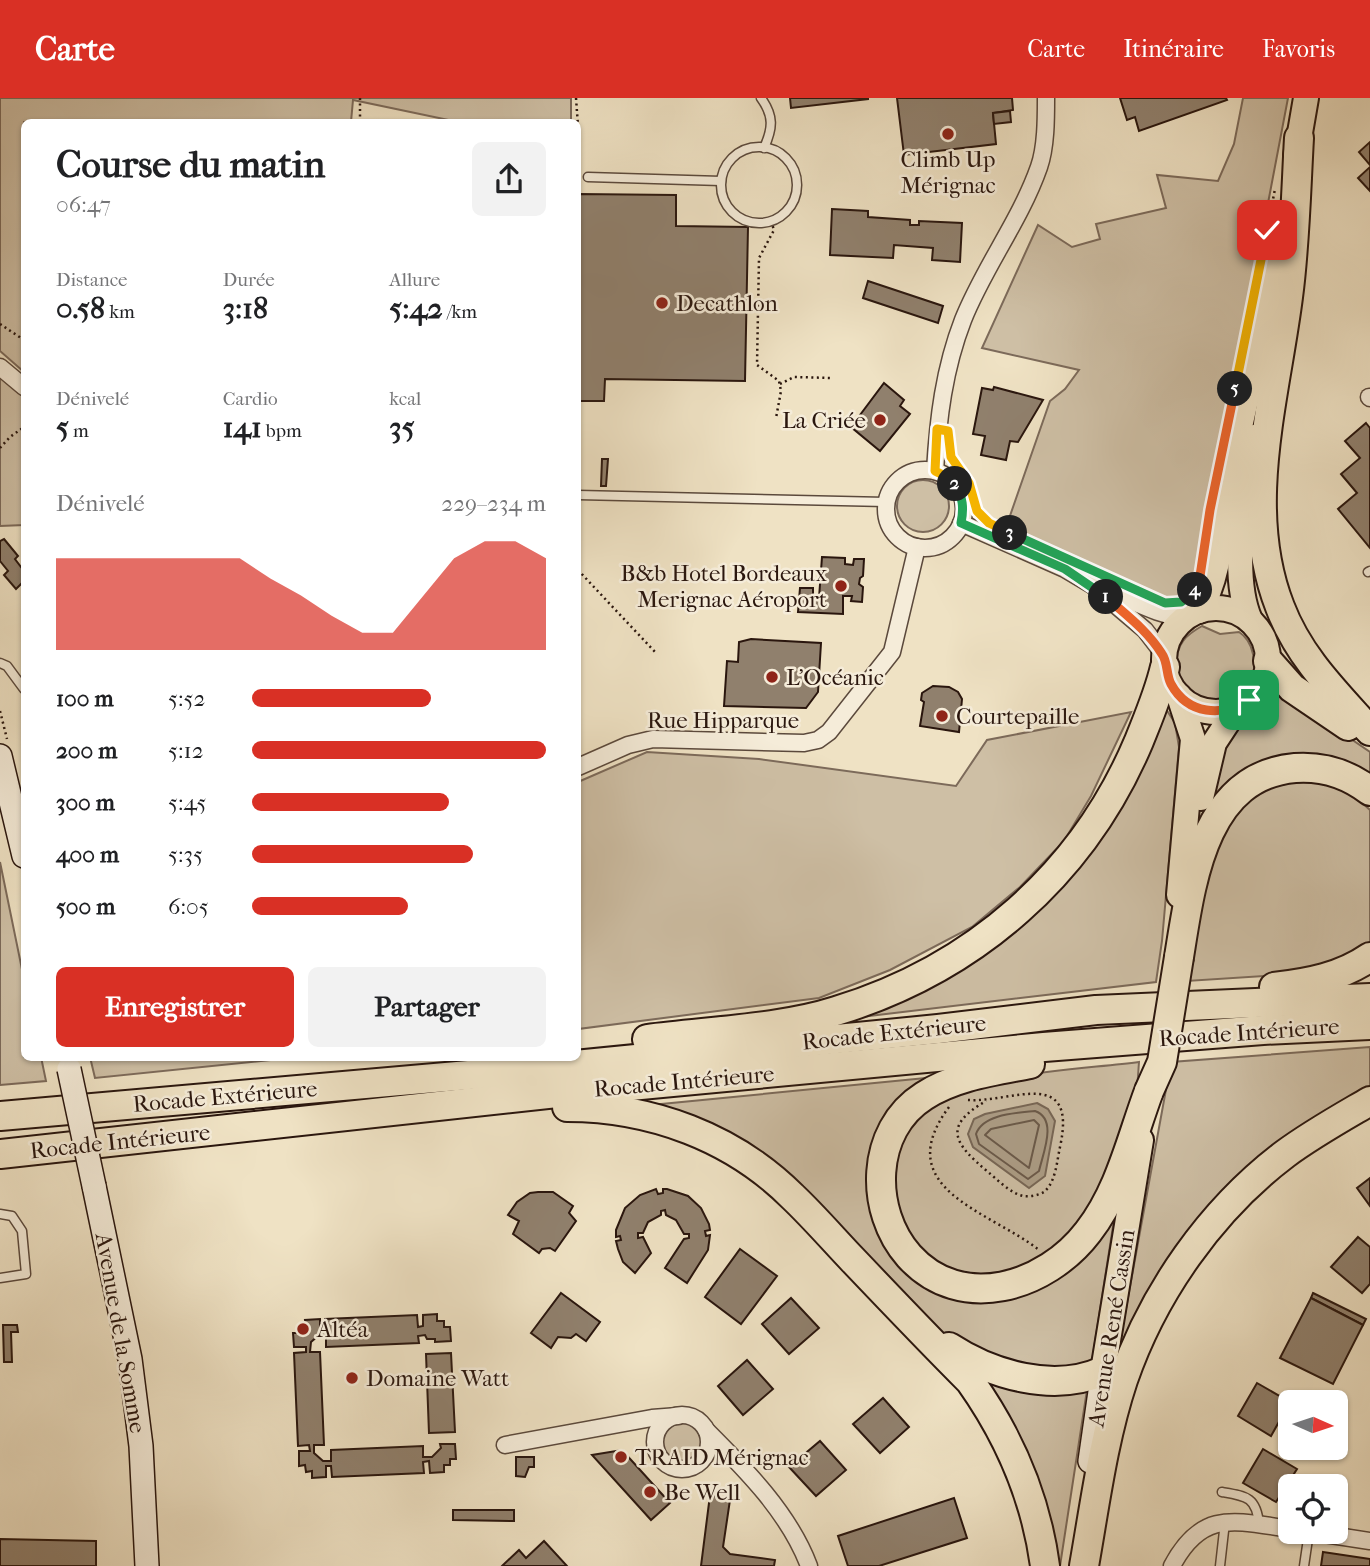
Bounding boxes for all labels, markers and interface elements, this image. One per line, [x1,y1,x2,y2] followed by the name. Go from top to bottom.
[35,30,115,69] text: Carte
[1027,35,1085,63] text: Carte
[1123,35,1224,63] text: Itinéraire
[1262,35,1335,63] text: Favoris
[940,126,956,142] marker: Climb Up Mérignac
[56,142,325,187] text: Course du matin
[472,142,546,216] button: share
[900,146,996,199] place label: Climb Up Mérignac
[56,191,111,218] text: 06:47
[1237,200,1297,260] pin
[1248,211,1286,249] icon: check
[56,269,127,291] text: Distance
[223,269,275,291] text: Durée
[389,269,440,291] text: Allure
[676,290,779,317] place label: Decathlon
[56,291,105,326] text: 0.58
[223,291,268,326] text: 3:18
[389,291,443,326] text: 5:42
[654,295,670,311] marker: Decathlon
[105,301,135,323] text: km
[443,301,477,323] text: /km
[1218,372,1252,406] pin: 5
[1230,377,1239,399] text: 5
[56,388,129,410] text: Dénivelé
[223,388,278,410] text: Cardio
[389,388,421,410] text: kcal
[782,407,866,434] place label: La Criée
[56,410,69,445] text: 5
[223,410,262,445] text: 141
[389,410,415,445] text: 35
[872,412,888,428] marker: La Criée
[69,420,89,442] text: m
[262,420,302,442] text: bpm
[937,466,972,502] pin: 2
[950,472,959,494] text: 2
[56,490,145,517] text: Dénivelé
[441,490,546,517] text: 229–234 m
[992,516,1028,550] pin: 3
[1006,521,1013,543] text: 3
[621,560,827,613] place label: B&b Hotel Bordeaux Merignac Aéroport
[1178,573,1212,608] pin: 4
[833,578,849,594] marker: B&b Hotel Bordeaux Merignac Aéroport
[1189,578,1200,600] text: 4
[1088,580,1124,614] pin: 1
[1102,585,1109,607] text: 1
[786,664,884,691] place label: L’Océanic
[764,669,780,685] marker: L’Océanic
[1219,670,1279,730] pin
[1230,681,1268,719] icon: arrive
[56,685,114,712] text: 100 m
[168,685,205,712] text: 5:52
[956,703,1079,730] place label: Courtepaille
[647,707,799,734] street label: Rue Hipparque
[934,708,950,724] marker: Courtepaille
[56,737,117,764] text: 200 m
[168,737,204,764] text: 5:12
[56,789,115,816] text: 300 m
[168,789,206,816] text: 5:45
[56,841,119,868] text: 400 m
[168,841,203,868] text: 5:35
[56,893,115,920] text: 500 m
[168,893,209,920] text: 6:05
[56,967,294,1047] button: Enregistrer
[308,967,546,1047] button: Partager
[801,1009,987,1056] street label: Rocade Extérieure
[1158,1013,1340,1052] street label: Rocade Intérieure
[593,1060,775,1103] street label: Rocade Intérieure
[132,1075,318,1118] street label: Rocade Extérieure
[29,1119,212,1164] street label: Rocade Intérieure
[1082,1227,1141,1430] street label: Avenue René Cassin
[89,1230,151,1435] street label: Avenue de la Somme
[316,1316,369,1343] place label: Altéa
[295,1321,311,1337] marker: Altéa
[366,1365,509,1392] place label: Domaine Watt
[344,1370,360,1386] marker: Domaine Watt
[1278,1390,1348,1460] north arrow
[1278,1390,1348,1544] map controls
[635,1444,809,1471] place label: TRAID Mérignac
[613,1449,629,1465] marker: TRAID Mérignac
[1278,1474,1348,1544] button: locate
[664,1479,741,1506] place label: Be Well
[642,1484,658,1500] marker: Be Well

